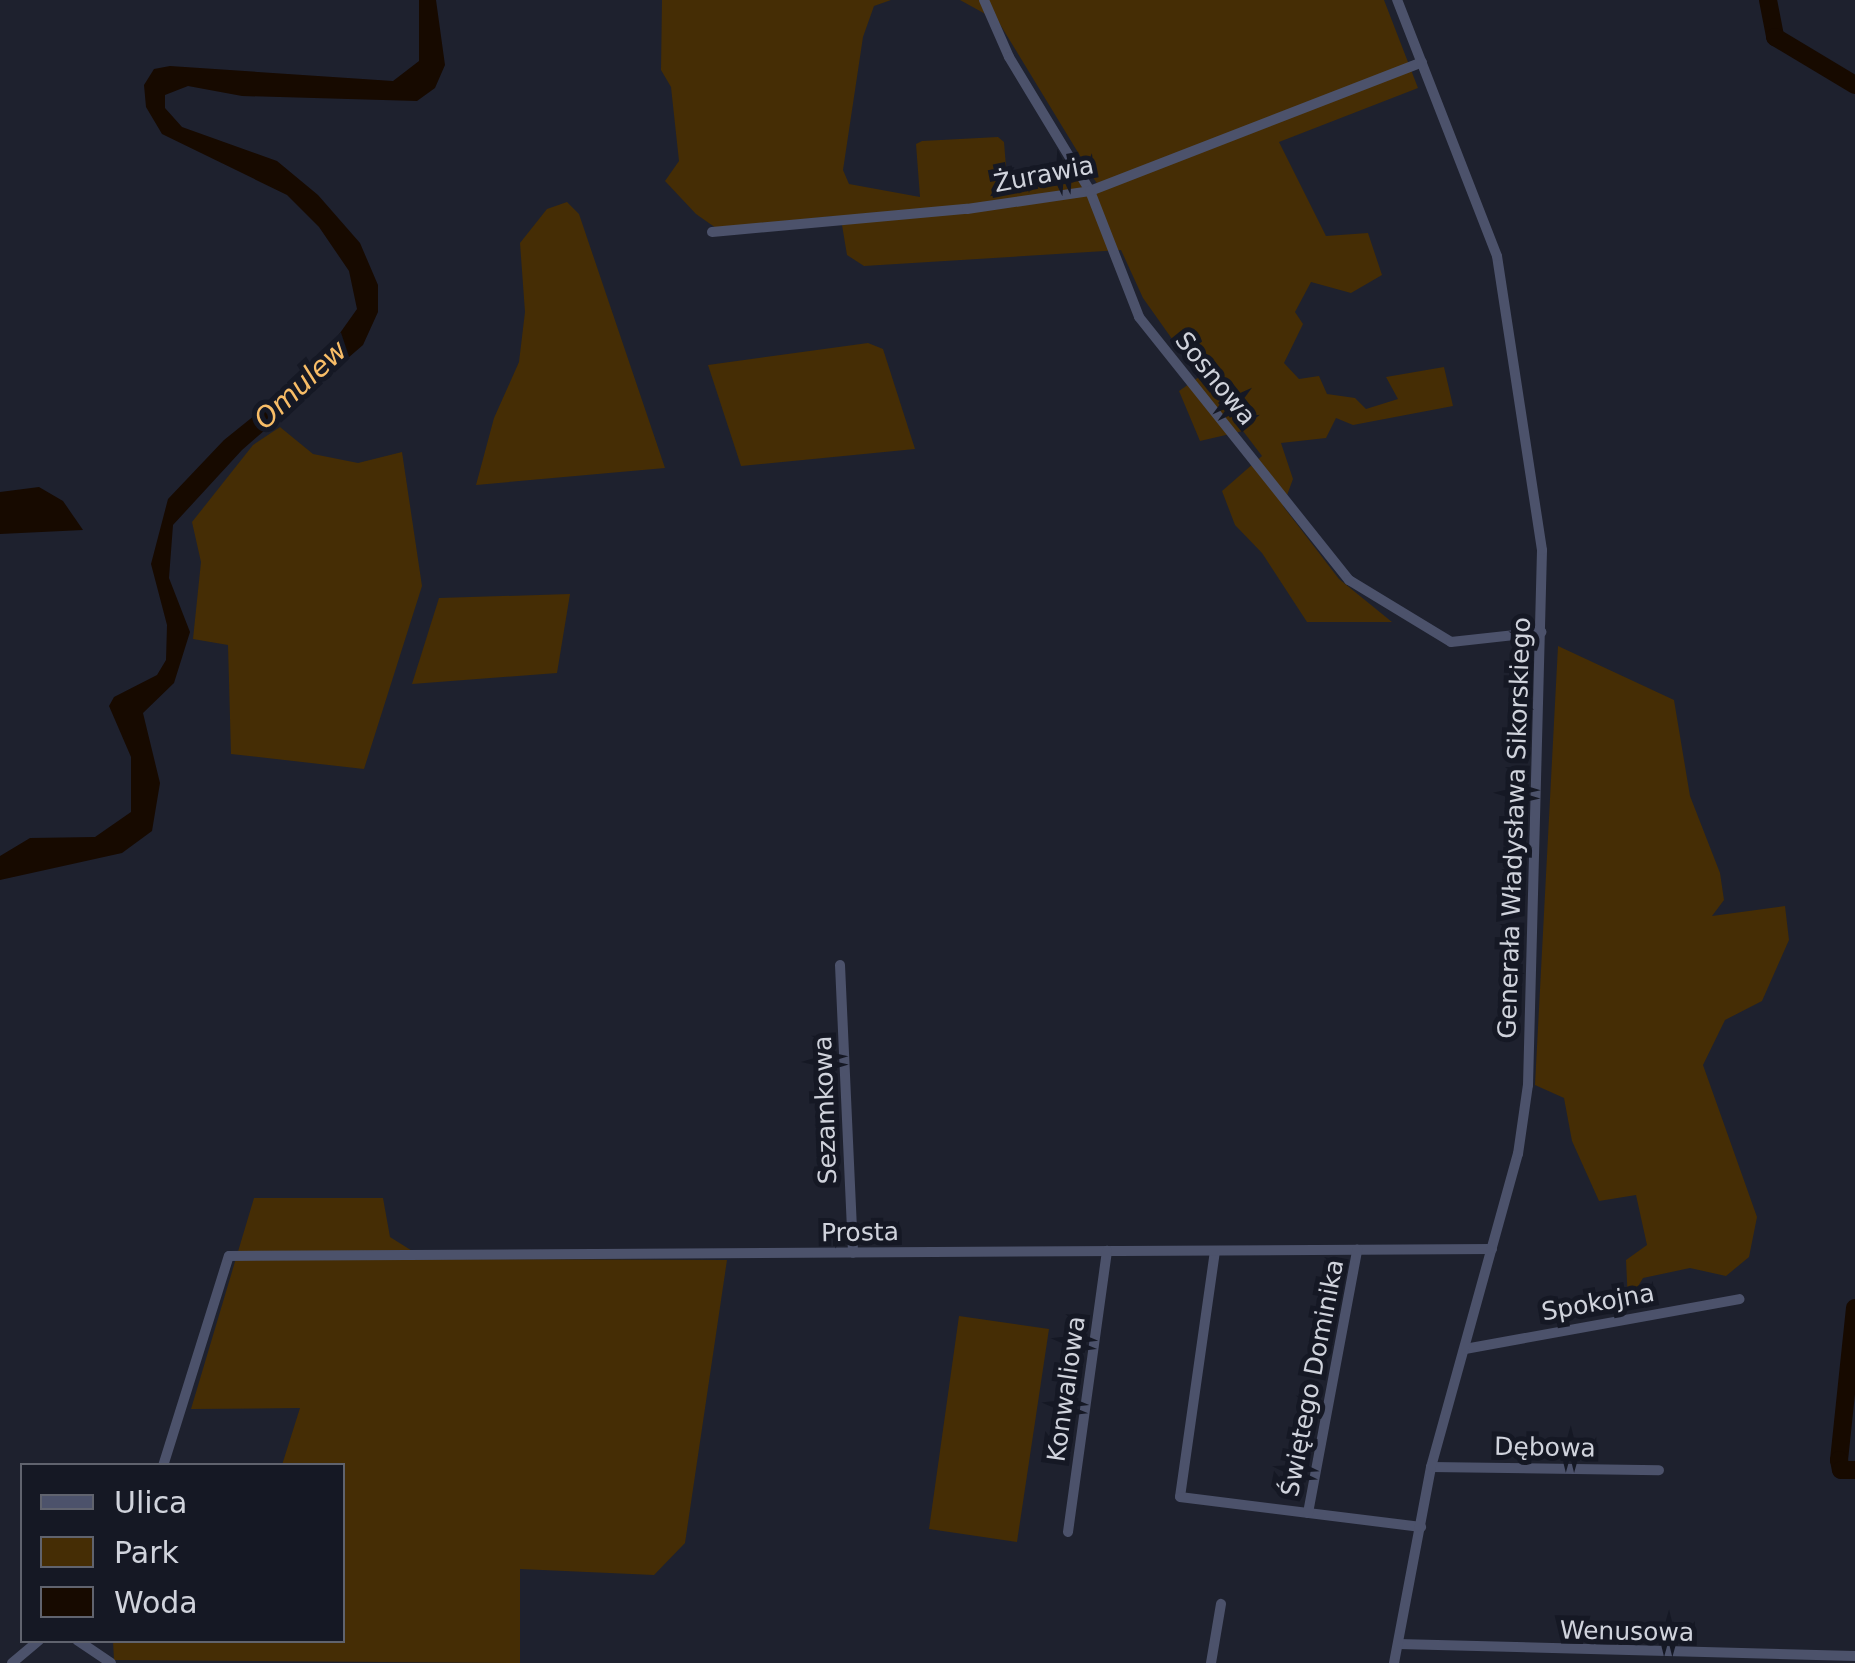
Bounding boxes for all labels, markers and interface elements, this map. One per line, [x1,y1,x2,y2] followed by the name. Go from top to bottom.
[991,151,1097,199] street label: Żurawia
[1168,326,1262,432] street label: Sosnowa
[248,334,354,436] water label: Omulew
[1493,617,1537,1039] street label: Generała Władysława Sikorskiego
[808,1035,844,1185] street label: Sezamkowa
[821,1217,899,1249] street label: Prosta
[1275,1257,1351,1499] street label: Świętego Dominika
[1539,1278,1657,1328] street label: Spokojna
[1042,1314,1092,1464] street label: Konwaliowa
[1494,1432,1596,1464] street label: Dębowa
[20,1463,345,1643] legend
[114,1485,188,1520] text: Ulica
[114,1535,179,1570] text: Park
[114,1585,198,1620] text: Woda
[1560,1616,1694,1648] street label: Wenusowa

